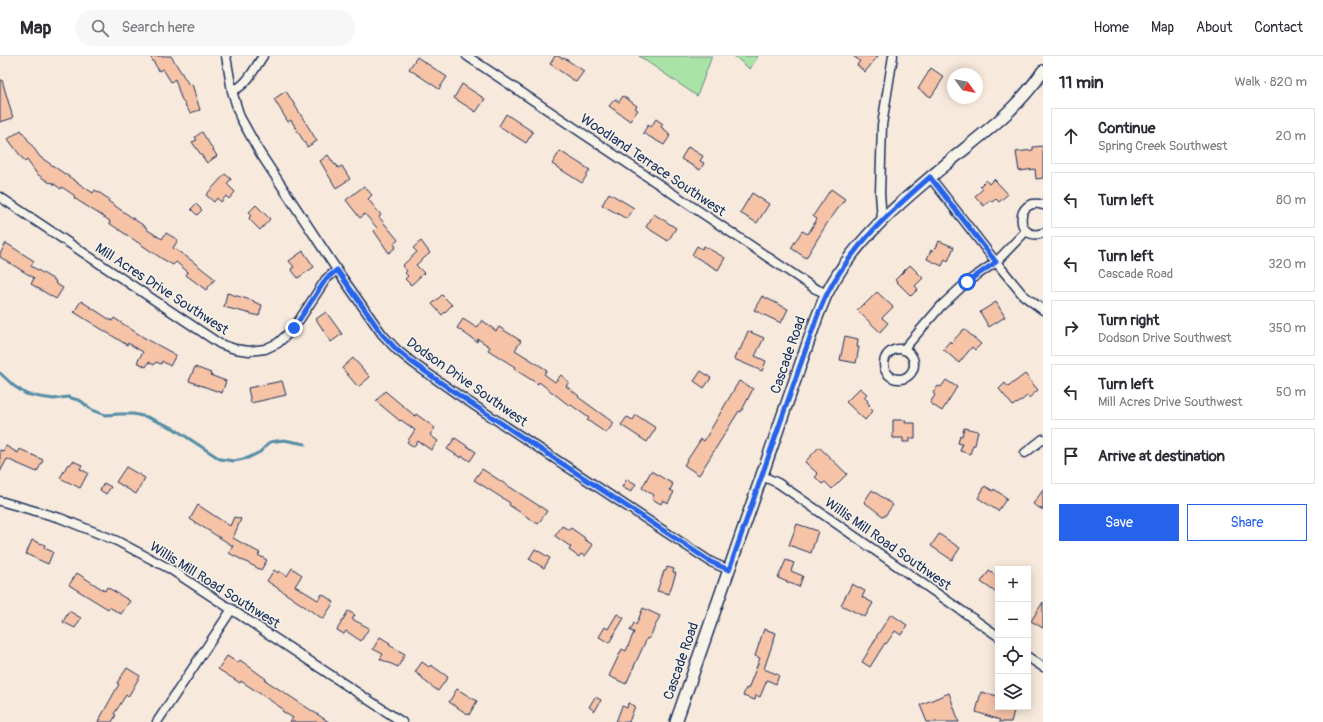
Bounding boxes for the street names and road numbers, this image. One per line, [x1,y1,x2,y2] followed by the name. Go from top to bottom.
[577,110,729,220] street label: Woodland Terrace Southwest
[92,240,232,339] street label: Mill Acres Drive Southwest
[767,314,809,396] street label: Cascade Road
[403,334,531,430] street label: Dodson Drive Southwest
[822,494,955,594] street label: Willis Mill Road Southwest
[147,538,284,632] street label: Willis Mill Road Southwest
[660,620,702,702] street label: Cascade Road

